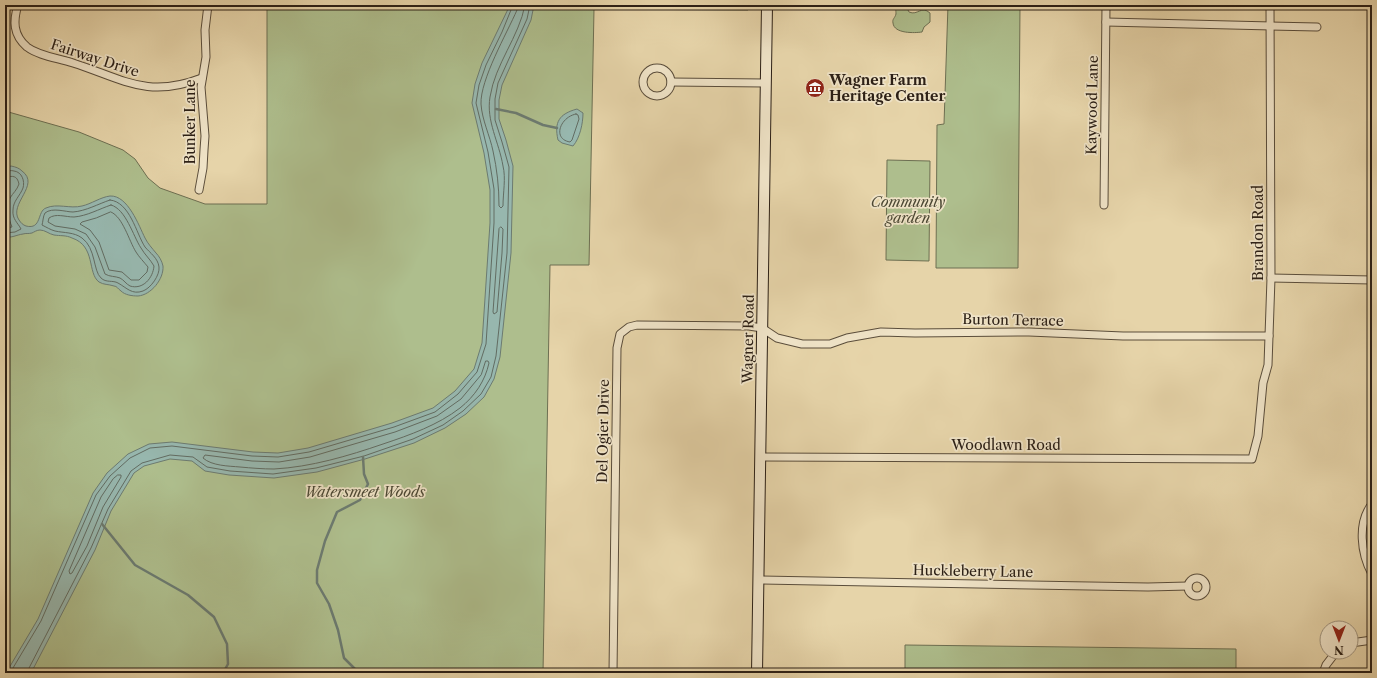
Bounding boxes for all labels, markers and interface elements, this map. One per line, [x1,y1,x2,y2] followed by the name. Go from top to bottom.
[49,35,142,81] street label: Fairway Drive
[1082,55,1102,155] street label: Kaywood Lane
[828,71,945,105] place label: Wagner Farm Heritage Center
[804,77,826,99] museum icon: Wagner Farm Heritage Center
[181,79,199,165] street label: Bunker Lane
[1249,185,1267,281] street label: Brandon Road
[871,193,945,227] park label: Community garden
[738,294,758,385] street label: Wagner Road
[962,310,1064,330] street label: Burton Terrace
[593,379,613,483] street label: Del Ogier Drive
[950,436,1061,454] street label: Woodlawn Road
[305,483,426,501] park label: Watersmeet Woods
[913,561,1033,581] street label: Huckleberry Lane
[1319,620,1359,660] north arrow
[1334,643,1344,657] text: N

